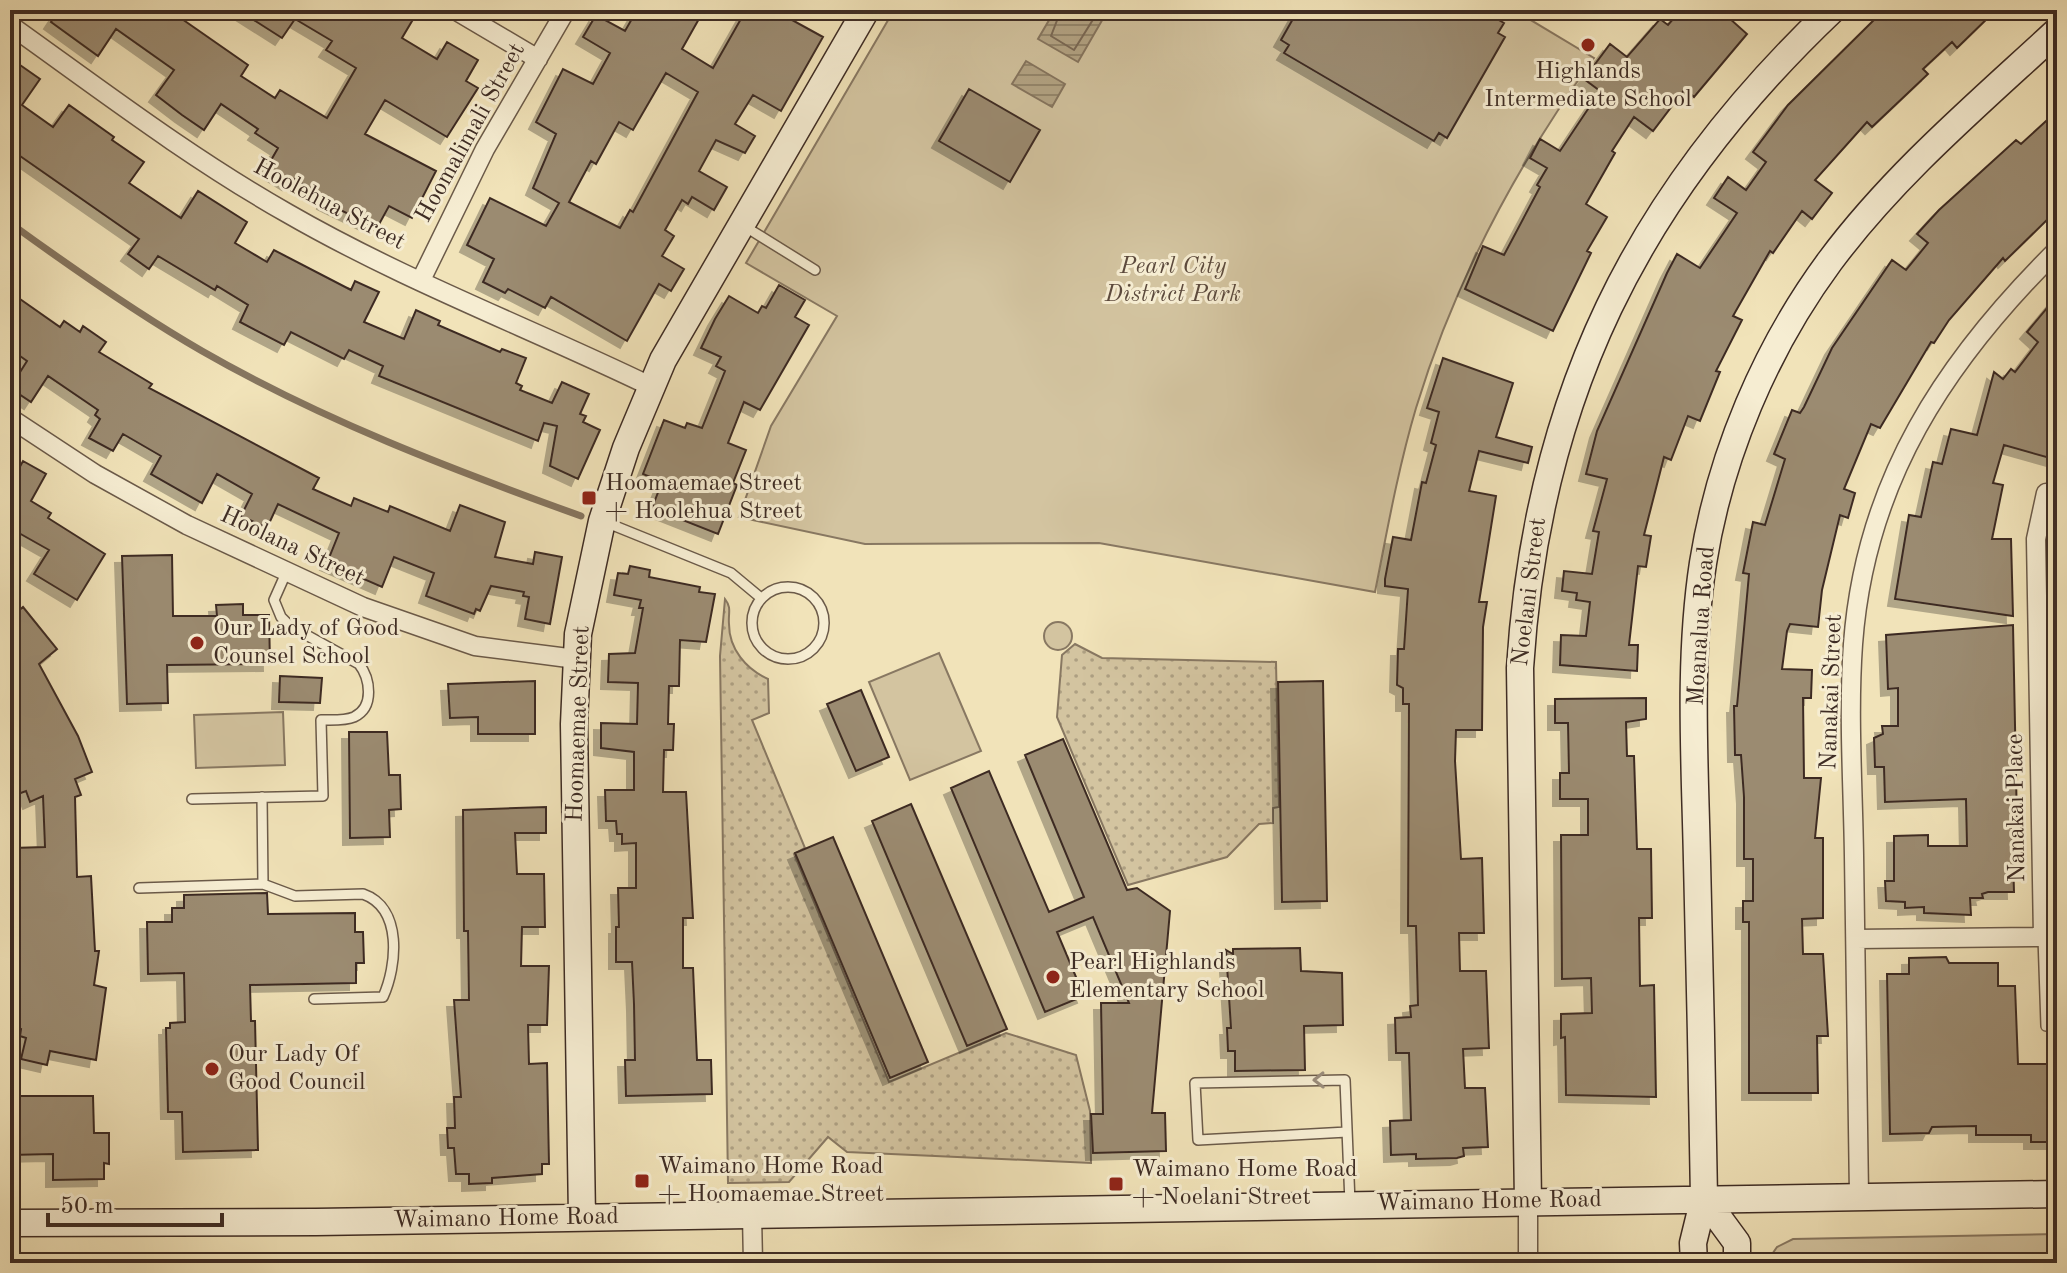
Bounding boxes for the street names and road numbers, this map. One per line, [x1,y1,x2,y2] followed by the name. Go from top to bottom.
[412,39,530,227] street label: Hoomalimali Street
[249,155,409,255] street label: Hoolehua Street
[216,503,368,591] street label: Hoolana Street
[1509,516,1551,668] street label: Noelani Street
[1684,545,1720,707] street label: Moanalua Road
[1817,613,1847,771] street label: Nanakai Street
[564,625,594,823] street label: Hoomaemae Street
[2004,733,2030,883] street label: Nanakai Place
[1376,1188,1602,1216] street label: Waimano Home Road
[393,1205,619,1233] street label: Waimano Home Road

